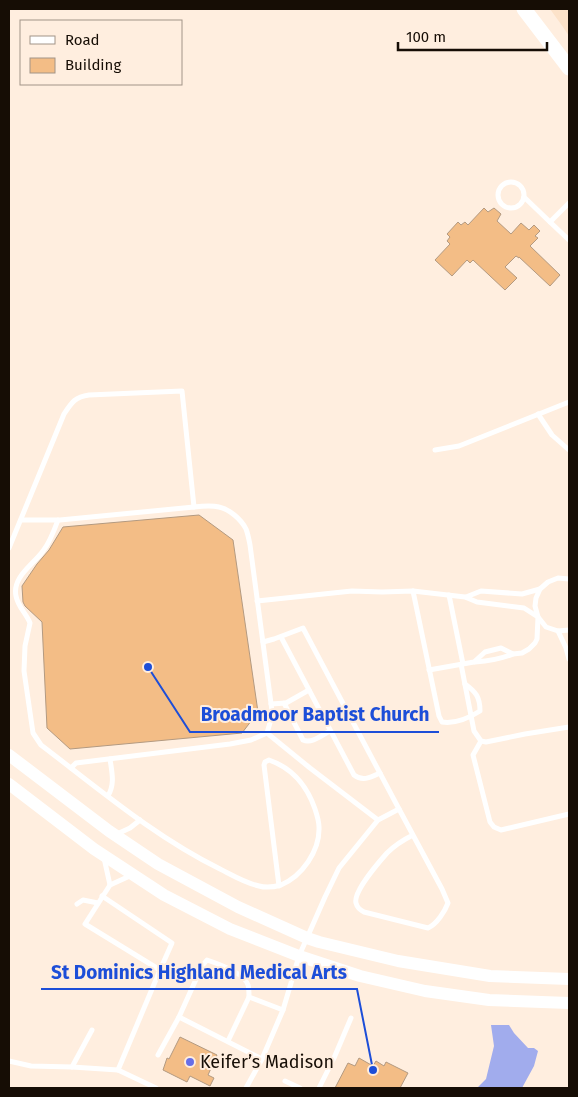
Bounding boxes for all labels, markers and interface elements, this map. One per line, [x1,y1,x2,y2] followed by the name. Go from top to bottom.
[20,20,182,85] legend
[398,20,547,52] scale bar
[406,28,446,46] text: 100 m
[65,31,100,49] text: Road
[65,56,121,74] text: Building
[190,698,439,732] callout: Broadmoor Baptist Church
[201,703,429,726] text: Broadmoor Baptist Church
[41,955,357,989] callout: St Dominics Highland Medical Arts
[51,961,347,984] text: St Dominics Highland Medical Arts
[200,1051,334,1073] place label: Keifer’s Madison
[184,1056,196,1068] marker: Keifer’s Madison

